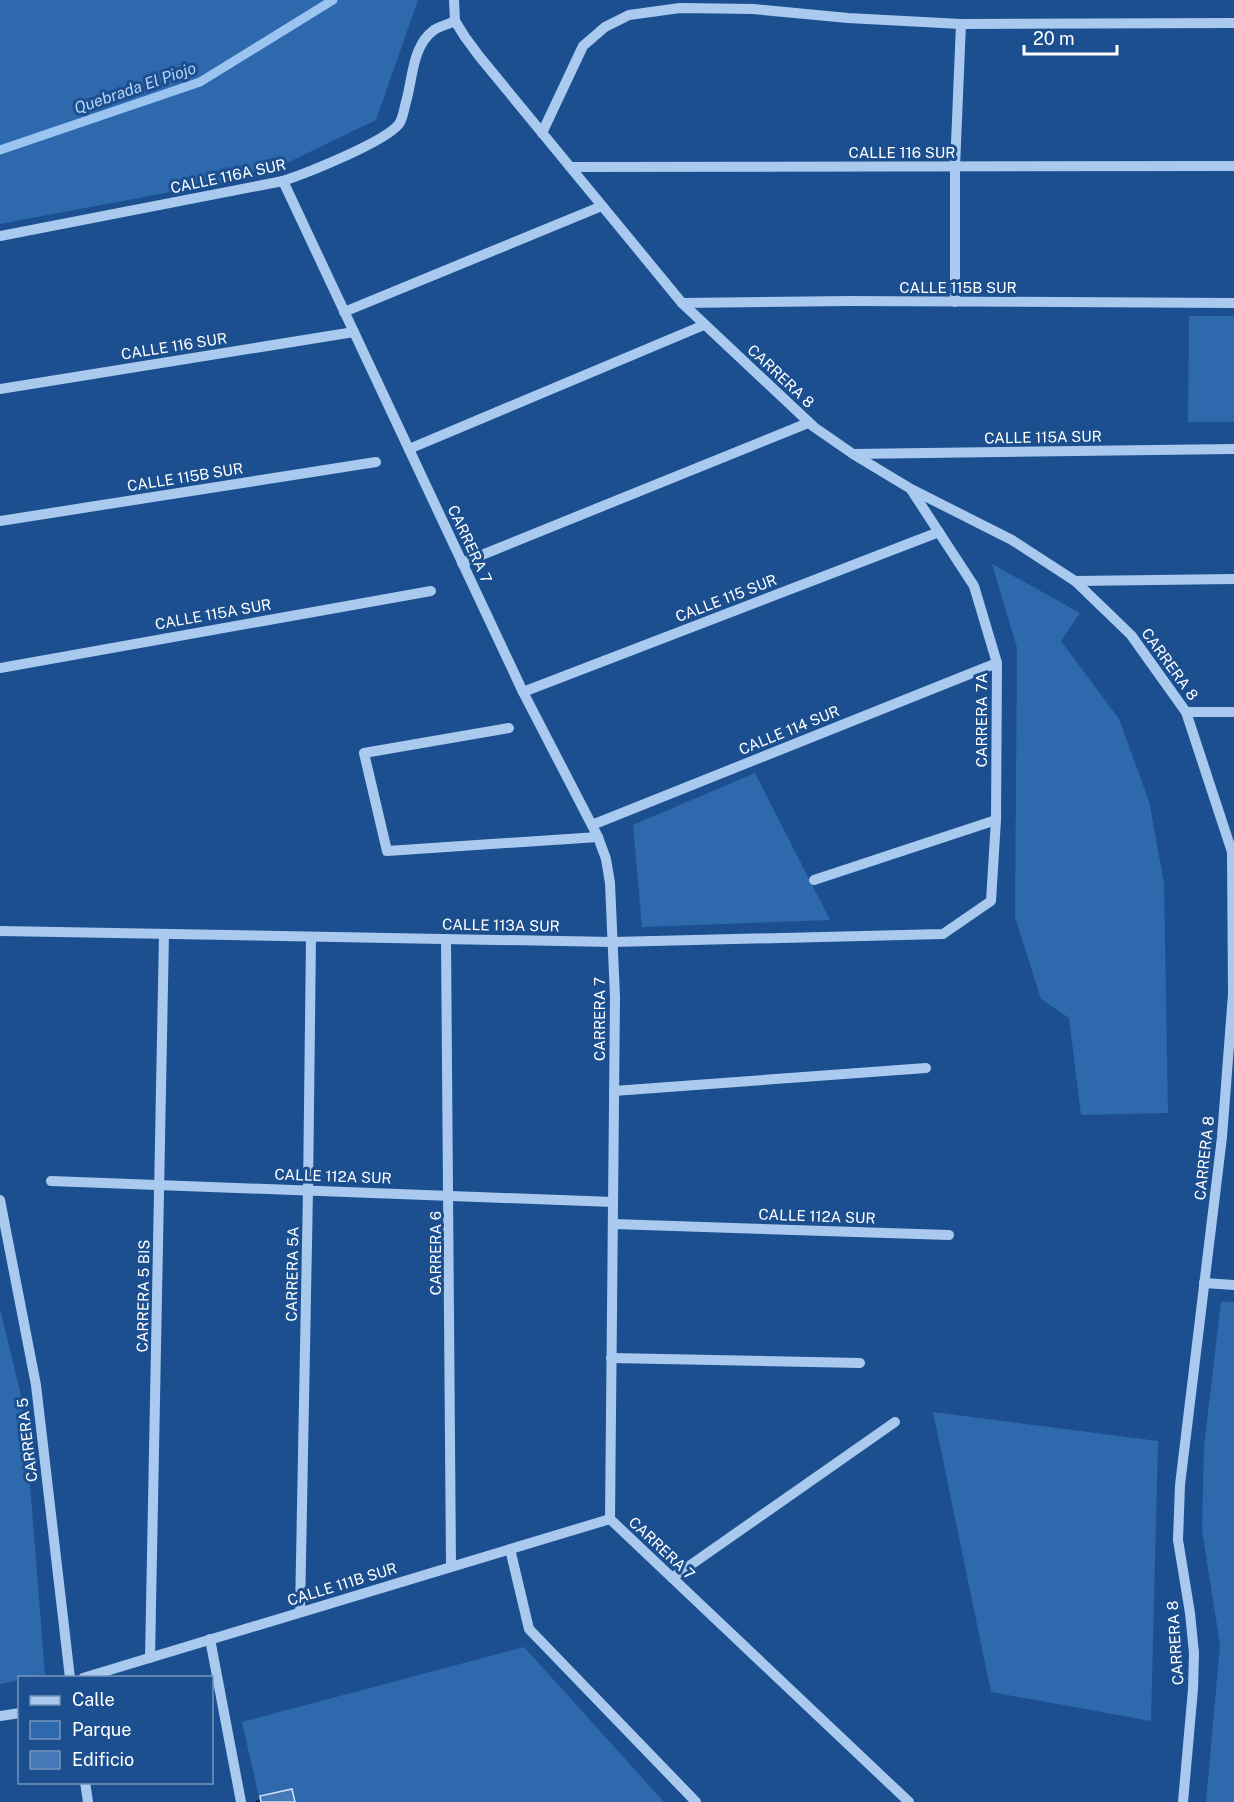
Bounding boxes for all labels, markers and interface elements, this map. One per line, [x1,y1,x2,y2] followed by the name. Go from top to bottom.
[1024,18,1117,56] scale bar
[1033,28,1075,49] text: 20 m
[72,58,199,118] water label: Quebrada El Piojo
[849,144,955,161] street label: CALLE 116 SUR
[169,155,287,197] street label: CALLE 116A SUR
[899,279,1017,296] street label: CALLE 115B SUR
[120,329,228,363] street label: CALLE 116 SUR
[744,341,818,411] street label: CARRERA 8
[984,427,1102,447] street label: CALLE 115A SUR
[126,459,244,495] street label: CALLE 115B SUR
[445,502,495,586] street label: CARRERA 7
[673,571,779,625] street label: CALLE 115 SUR
[153,595,273,633] street label: CALLE 115A SUR
[1138,625,1202,703] street label: CARRERA 8
[973,672,990,767] street label: CARRERA 7A
[736,702,842,758] street label: CALLE 114 SUR
[442,915,560,935] street label: CALLE 113A SUR
[591,977,608,1061] street label: CARRERA 7
[1191,1115,1217,1201] street label: CARRERA 8
[274,1165,392,1187] street label: CALLE 112A SUR
[758,1205,876,1227] street label: CALLE 112A SUR
[427,1211,444,1295] street label: CARRERA 6
[283,1226,301,1322] street label: CARRERA 5A
[134,1240,152,1352] street label: CARRERA 5 BIS
[13,1397,41,1483] street label: CARRERA 5
[625,1513,699,1583] street label: CARRERA 7
[285,1559,399,1609] street label: CALLE 111B SUR
[1164,1600,1186,1686] street label: CARRERA 8
[18,1676,213,1784] legend
[72,1689,115,1710] text: Calle
[72,1719,132,1740] text: Parque
[72,1749,134,1770] text: Edificio

